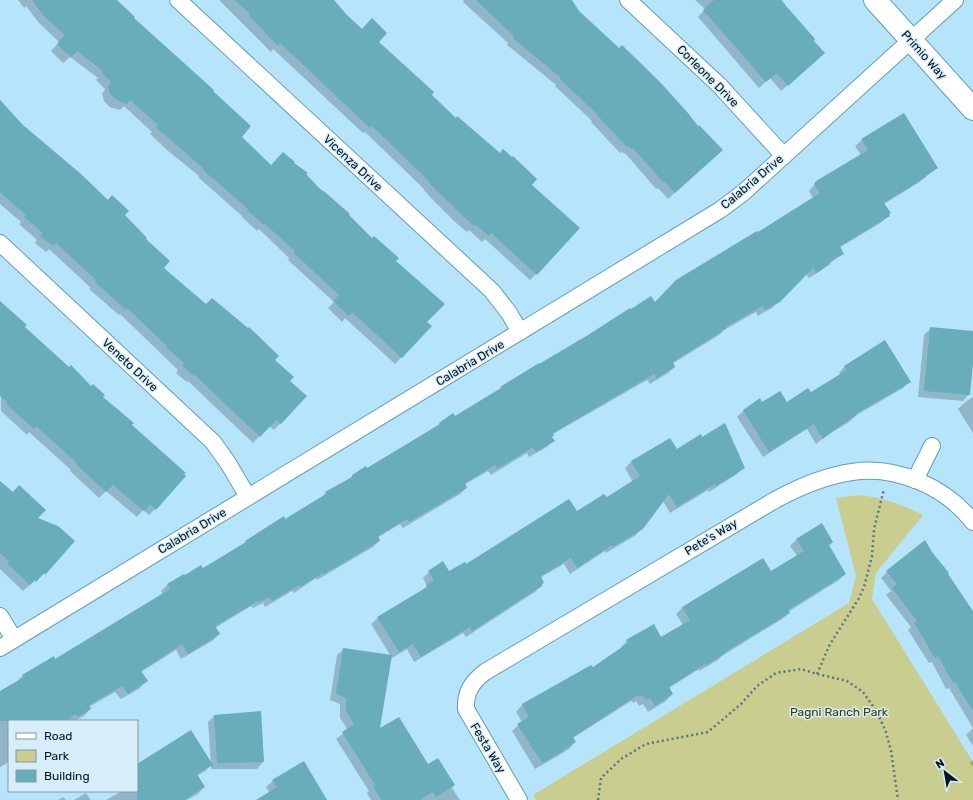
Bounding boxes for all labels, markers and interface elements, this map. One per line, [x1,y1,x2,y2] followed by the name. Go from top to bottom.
[898,28,950,83] street label: Primio Way
[674,42,742,110] street label: Corleone Drive
[320,132,386,194] street label: Vicenza Drive
[718,152,786,212] street label: Calabria Drive
[99,336,161,395] street label: Veneto Drive
[433,337,507,389] street label: Calabria Drive
[155,505,229,557] street label: Calabria Drive
[682,516,740,558] street label: Pete's Way
[790,705,889,719] park label: Pagni Ranch Park
[8,720,138,792] legend
[468,720,509,776] street label: Festa Way
[44,729,72,743] text: Road
[44,749,70,763] text: Park
[925,752,965,792] north arrow
[933,756,947,771] text: N
[44,769,90,783] text: Building

